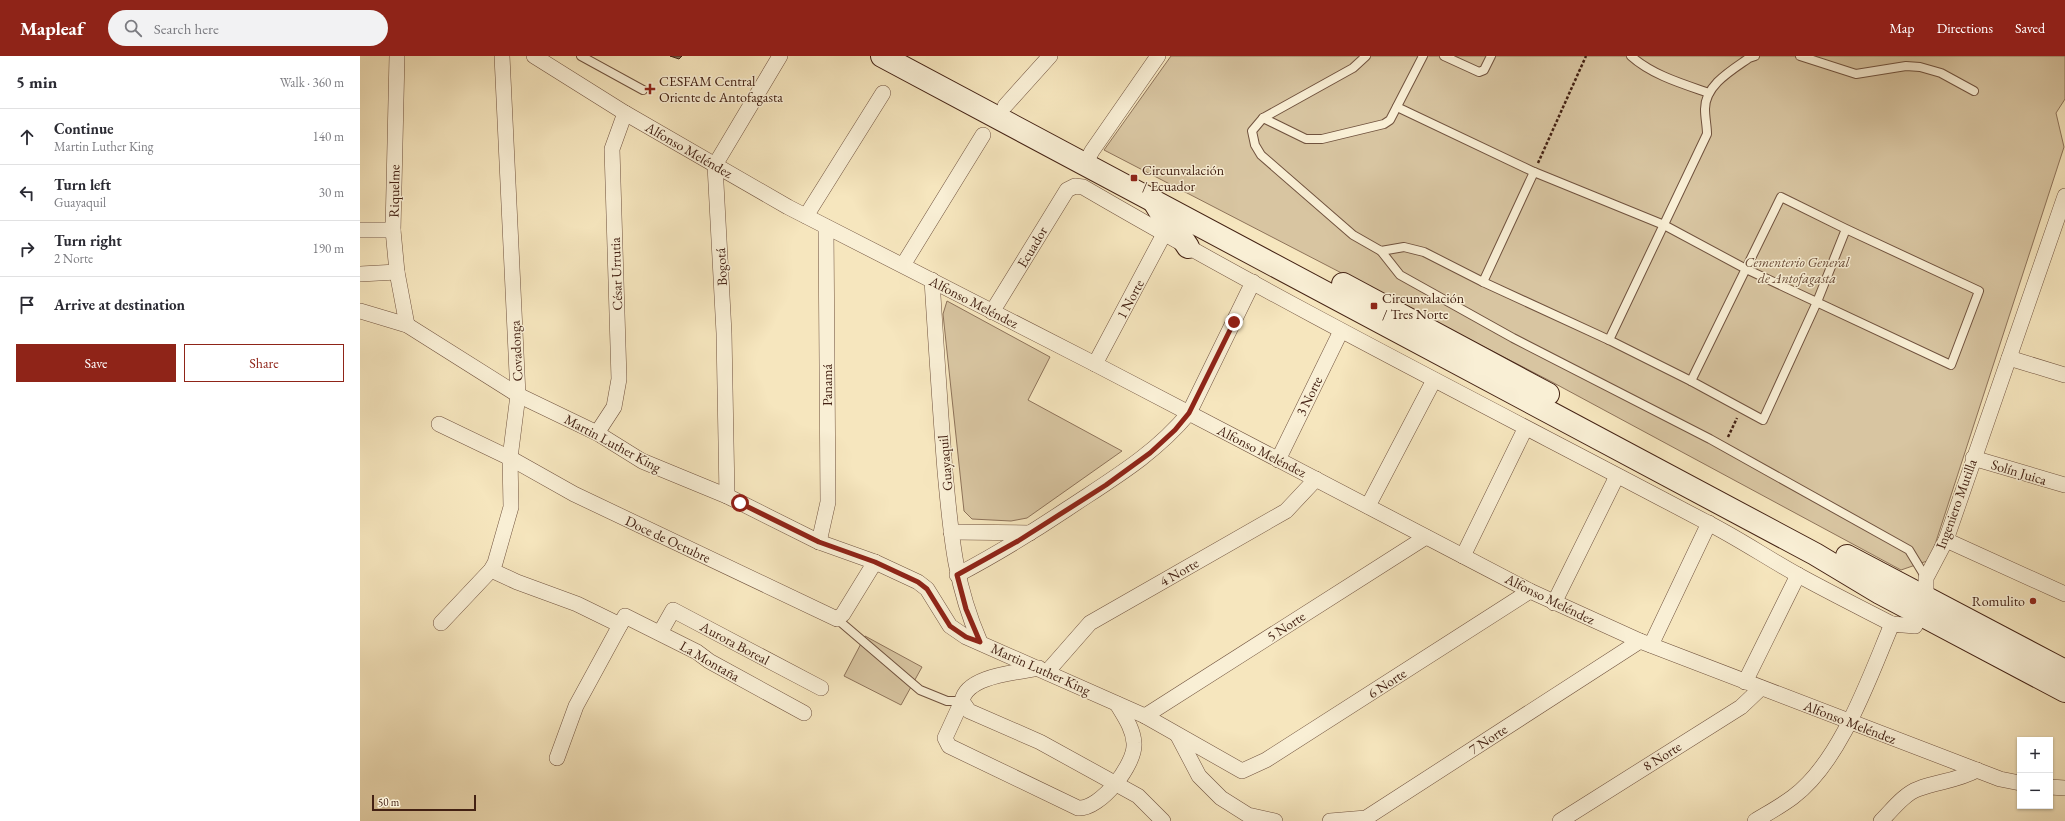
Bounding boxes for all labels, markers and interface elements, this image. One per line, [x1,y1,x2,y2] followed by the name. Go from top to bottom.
[108,10,388,46] search box
[20,16,84,41] text: Mapleaf
[122,17,144,39] icon: search
[154,19,219,38] text: Search here
[1889,19,1915,37] text: Map
[1937,19,1993,37] text: Directions
[2015,19,2045,37] text: Saved
[16,71,57,93] text: 5 min
[659,72,783,106] place label: CESFAM Central Oriente de Antofagasta
[280,74,344,91] text: Walk · 360 m
[644,83,656,95] marker: CESFAM Central Oriente de Antofagasta
[641,117,736,183] street label: Alfonso Meléndez
[54,119,114,138] text: Continue
[16,126,38,148] icon: ahead
[313,128,344,145] text: 140 m
[54,138,154,155] text: Martin Luther King
[1142,161,1225,195] place label: Circunvalación / Ecuador
[385,164,403,218] street label: Riquelme
[1129,173,1139,183] marker: Circunvalación / Ecuador
[54,175,111,194] text: Turn left
[16,182,38,204] icon: left
[319,184,344,201] text: 30 m
[54,194,106,211] text: Guayaquil
[1013,223,1051,271] street label: Ecuador
[54,231,122,250] text: Turn right
[606,237,626,311] street label: César Urrutia
[16,238,38,260] icon: right
[313,240,344,257] text: 190 m
[711,247,731,287] street label: Bogotá
[54,250,93,267] text: 2 Norte
[1745,253,1850,287] park label: Cementerio General de Antofagasta
[926,271,1022,332] street label: Alfonso Meléndez
[1112,276,1148,322] street label: 1 Norte
[1382,289,1465,323] place label: Circunvalación / Tres Norte
[16,294,38,316] icon: arrive
[54,295,185,314] text: Arrive at destination
[1369,301,1379,311] marker: Circunvalación / Tres Norte
[1225,313,1243,331] route end
[505,320,527,382] street label: Covadonga
[16,344,176,382] button: Save
[184,344,344,382] button: Share
[818,364,836,406] street label: Panamá
[1292,373,1327,419] street label: 3 Norte
[561,410,665,477] street label: Martin Luther King
[1214,420,1310,481] street label: Alfonso Meléndez
[934,434,956,492] street label: Guayaquil
[1989,455,2049,489] street label: Solín Juica
[1931,456,1981,551] street label: Ingeniero Mutilla
[731,494,749,512] route start
[622,511,714,567] street label: Doce de Octubre
[1156,553,1202,590] street label: 4 Norte
[1501,569,1598,629] street label: Alfonso Meléndez
[1972,592,2025,610] place label: Romulito
[2028,596,2038,606] marker: Romulito
[1263,607,1309,645] street label: 5 Norte
[696,617,773,669] street label: Aurora Boreal
[677,637,744,686] street label: La Montaña
[988,639,1094,699] street label: Martin Luther King
[1364,664,1410,702] street label: 6 Norte
[1800,696,1899,748] street label: Alfonso Meléndez
[1465,720,1511,758] street label: 7 Norte
[1639,737,1685,775] street label: 8 Norte
[2017,737,2053,809] map controls
[2017,737,2053,773] button: +
[2017,773,2053,809] button: −
[372,793,476,812] scale bar
[378,795,399,809] text: 50 m

